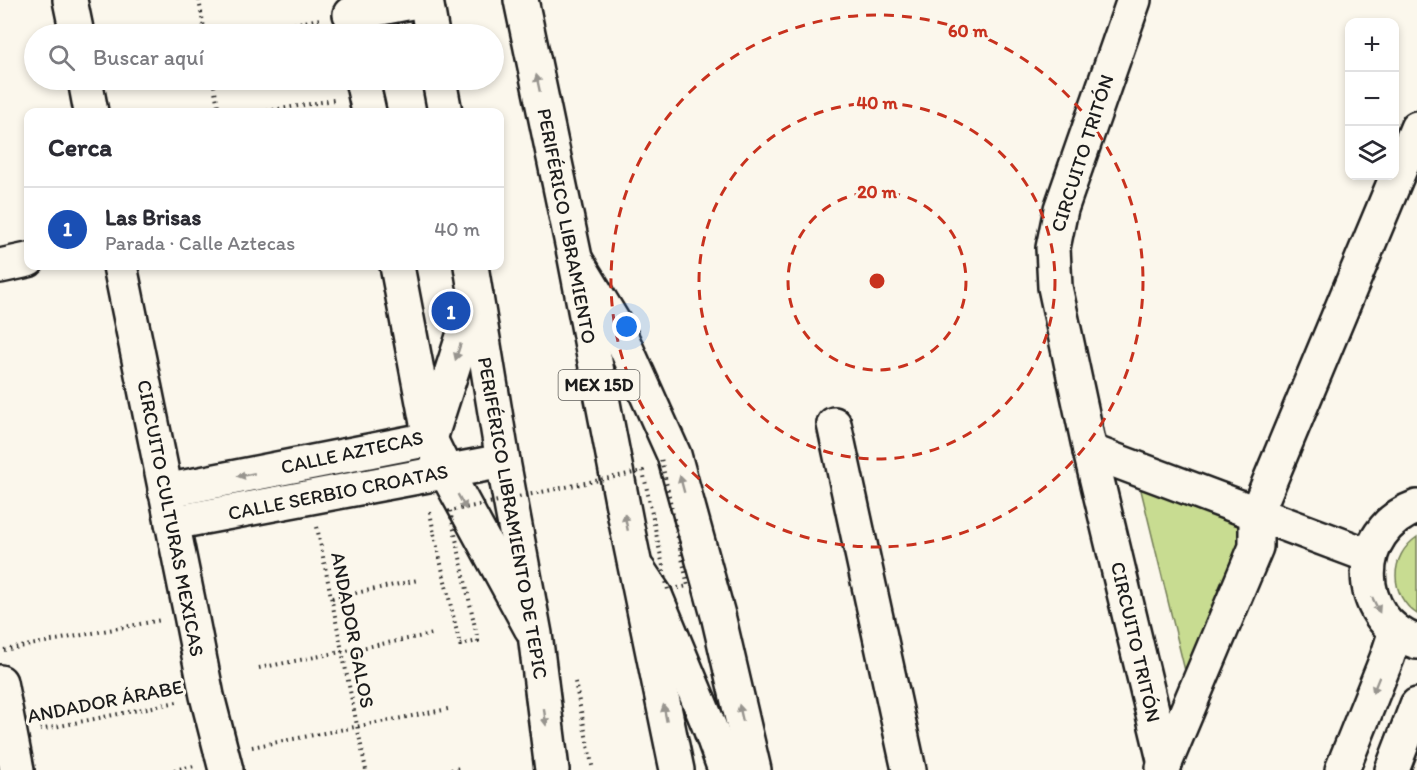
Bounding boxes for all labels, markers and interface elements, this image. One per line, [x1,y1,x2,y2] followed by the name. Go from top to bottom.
[1345,18,1399,180] map controls
[1345,18,1399,72] button: +
[948,20,989,42] text: 60 m
[24,24,504,90] search box
[45,41,78,74] icon: search
[93,44,204,71] text: Buscar aquí
[1045,71,1119,235] street label: CIRCUITO TRITÓN
[1345,72,1399,126] button: −
[533,74,542,93] one-way arrow
[856,92,898,114] text: 40 m
[532,106,602,346] street label: PERIFÉRICO LIBRAMIENTO
[1345,126,1399,180] button: layers
[48,131,112,163] text: Cerca
[857,181,898,203] text: 20 m
[105,204,201,231] text: Las Brisas
[63,217,72,241] text: 1
[434,217,480,241] text: 40 m
[105,231,295,255] text: Parada · Calle Aztecas
[867,271,887,291] centre of rings
[432,288,470,334] pin: 1
[612,312,641,341] your location
[453,343,462,361] one-way arrow
[473,355,553,681] street label: PERIFÉRICO LIBRAMIENTO DE TEPIC
[558,370,640,400] road number: MEX 15D
[132,378,210,658] street label: CIRCUITO CULTURAS MEXICAS
[279,425,425,479] street label: CALLE AZTECAS
[226,459,450,525] street label: CALLE SERBIO CROATAS
[237,471,256,480] one-way arrow
[677,474,686,492] one-way arrow
[457,494,467,511] one-way arrow
[620,512,630,531] one-way arrow
[326,550,380,710] street label: ANDADOR GALOS
[1106,559,1166,725] street label: CIRCUITO TRITÓN
[1371,597,1381,614] one-way arrow
[25,674,185,728] street label: ANDADOR ÁRABE
[1371,677,1381,695] one-way arrow
[660,703,669,722] one-way arrow
[735,704,745,722] one-way arrow
[541,707,550,726] one-way arrow

